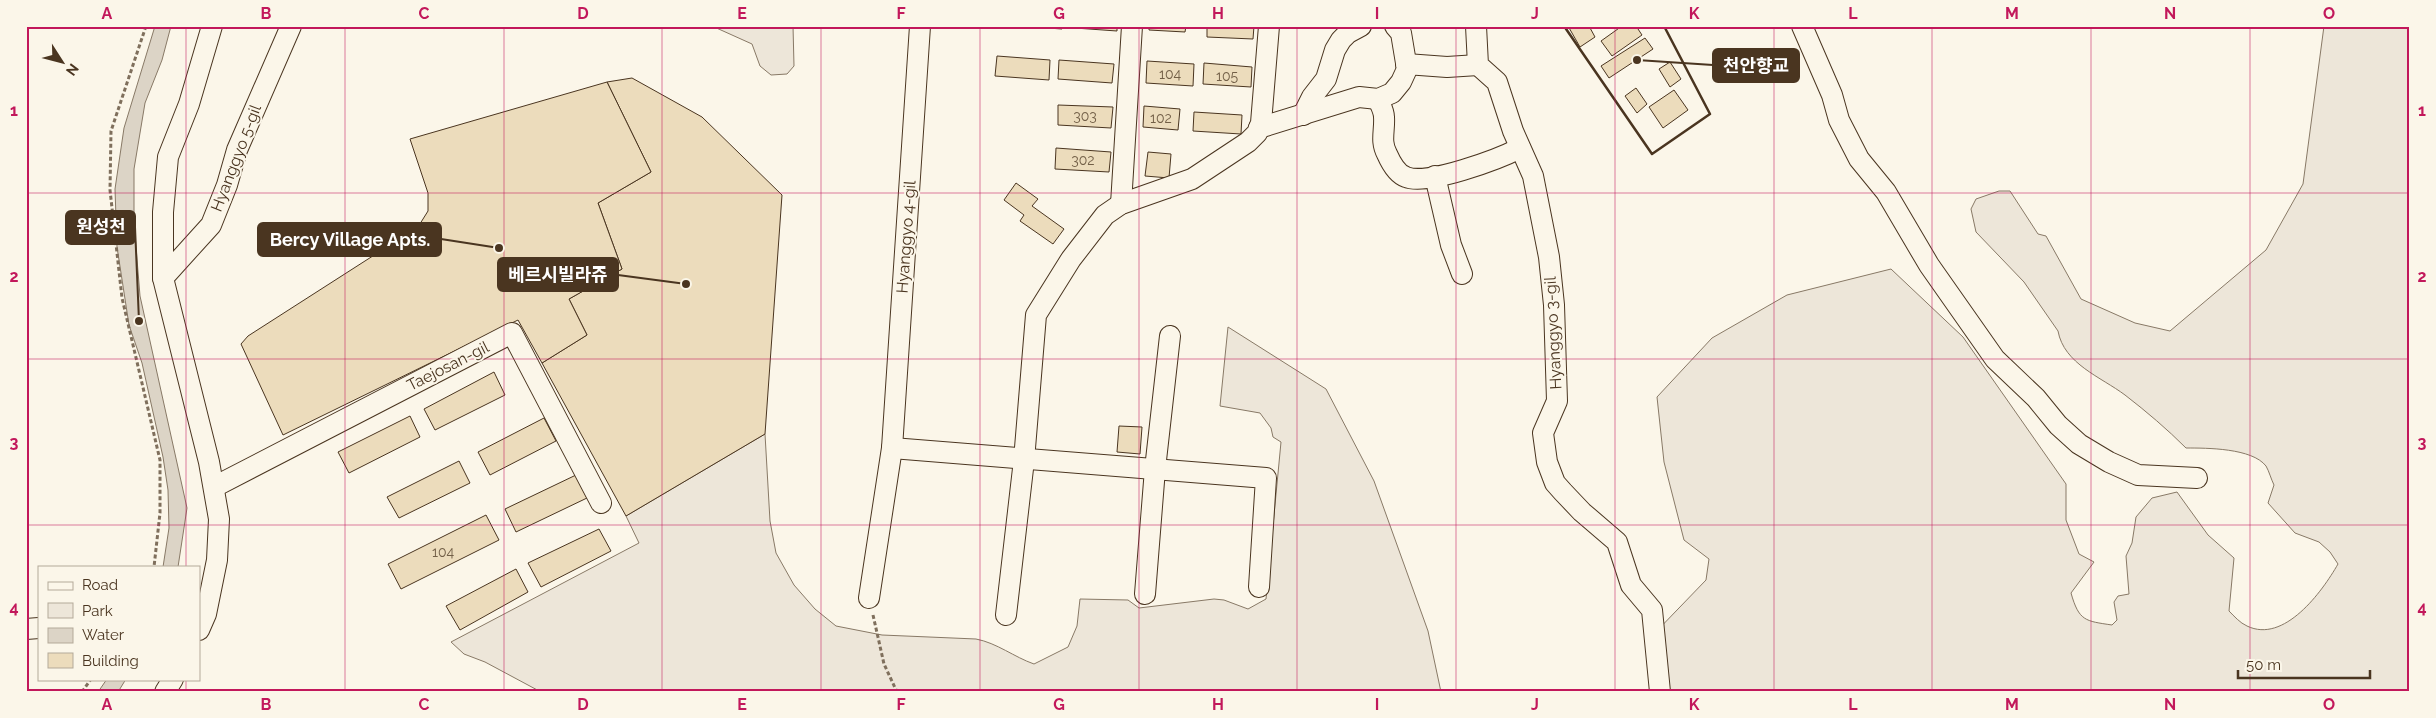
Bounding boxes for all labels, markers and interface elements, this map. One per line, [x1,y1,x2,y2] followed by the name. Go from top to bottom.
[102,4,113,23] text: A
[261,4,272,23] text: B
[419,4,430,23] text: C
[577,4,589,23] text: D
[737,4,747,23] text: E
[896,4,906,23] text: F
[1053,4,1065,23] text: G
[1212,4,1224,23] text: H
[1375,4,1379,23] text: I
[1531,4,1539,23] text: J
[1689,4,1700,23] text: K
[1848,4,1858,23] text: L
[2005,4,2019,23] text: M
[2164,4,2176,23] text: N
[2323,4,2335,23] text: O
[38,38,88,88] north arrow
[1713,49,1799,82] callout: 천안향교
[1723,55,1789,76] text: 천안향교
[63,61,82,79] text: N
[1159,66,1181,82] house number: 104
[1216,68,1238,84] house number: 105
[10,101,18,120] text: 1
[207,101,265,214] street label: Hyanggyo 5-gil
[2418,101,2426,120] text: 1
[1073,108,1097,124] house number: 303
[1150,110,1172,126] house number: 102
[1071,152,1095,168] house number: 302
[893,179,919,294] street label: Hyanggyo 4-gil
[66,211,135,244] callout: 원성천
[76,216,126,237] text: 원성천
[258,223,441,256] callout: Bercy Village Apts.
[270,229,430,250] text: Bercy Village Apts.
[498,258,618,291] callout: 베르시빌라쥬
[508,264,608,285] text: 베르시빌라쥬
[9,267,19,286] text: 2
[2417,267,2427,286] text: 2
[1541,275,1565,390] street label: Hyanggyo 3-gil
[404,337,493,395] street label: Taejosan-gil
[10,433,19,452] text: 3
[2418,433,2427,452] text: 3
[432,544,454,560] house number: 104
[38,566,200,680] legend
[82,576,118,594] text: Road
[9,598,19,617] text: 4
[2417,598,2427,617] text: 4
[82,602,113,620] text: Park
[82,626,125,644] text: Water
[2238,648,2371,680] scale bar
[82,652,139,670] text: Building
[2246,656,2281,674] text: 50 m
[102,695,113,714] text: A
[261,695,272,714] text: B
[419,695,430,714] text: C
[577,695,589,714] text: D
[737,695,747,714] text: E
[896,695,906,714] text: F
[1053,695,1065,714] text: G
[1212,695,1224,714] text: H
[1375,695,1379,714] text: I
[1531,695,1539,714] text: J
[1689,695,1700,714] text: K
[1848,695,1858,714] text: L
[2005,695,2019,714] text: M
[2164,695,2176,714] text: N
[2323,695,2335,714] text: O

